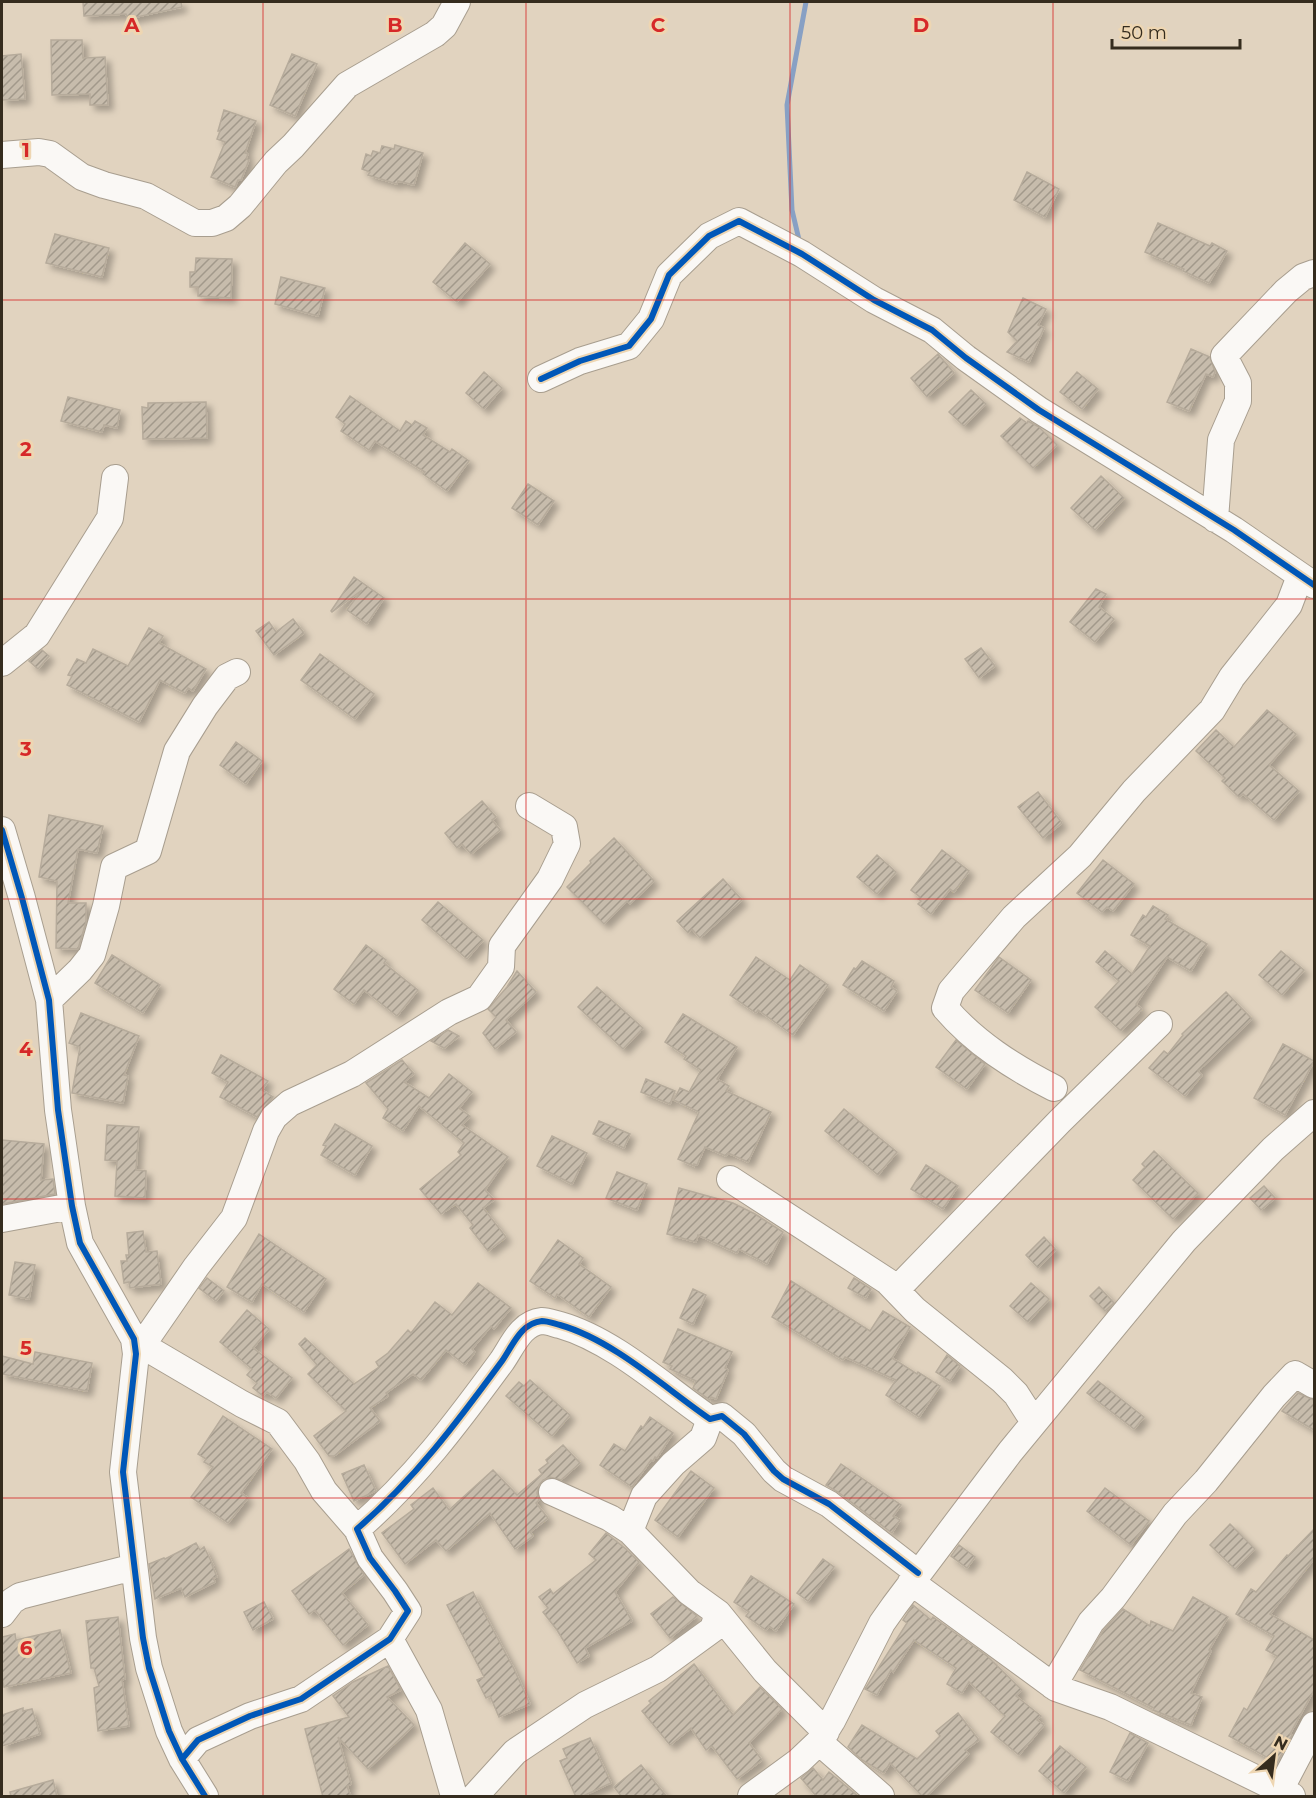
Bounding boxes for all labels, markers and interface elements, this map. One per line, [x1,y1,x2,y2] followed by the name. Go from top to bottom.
[1112,12,1240,50] scale bar
[123,13,140,37] text: A
[387,13,403,37] text: B
[651,13,666,37] text: C
[913,13,929,37] text: D
[1121,22,1167,44] text: 50 m
[22,138,30,162] text: 1
[20,437,32,461] text: 2
[19,737,32,761] text: 3
[19,1037,33,1061] text: 4
[20,1336,32,1360] text: 5
[20,1636,33,1660] text: 6
[1244,1726,1304,1786] north arrow
[1271,1732,1291,1755] text: N

